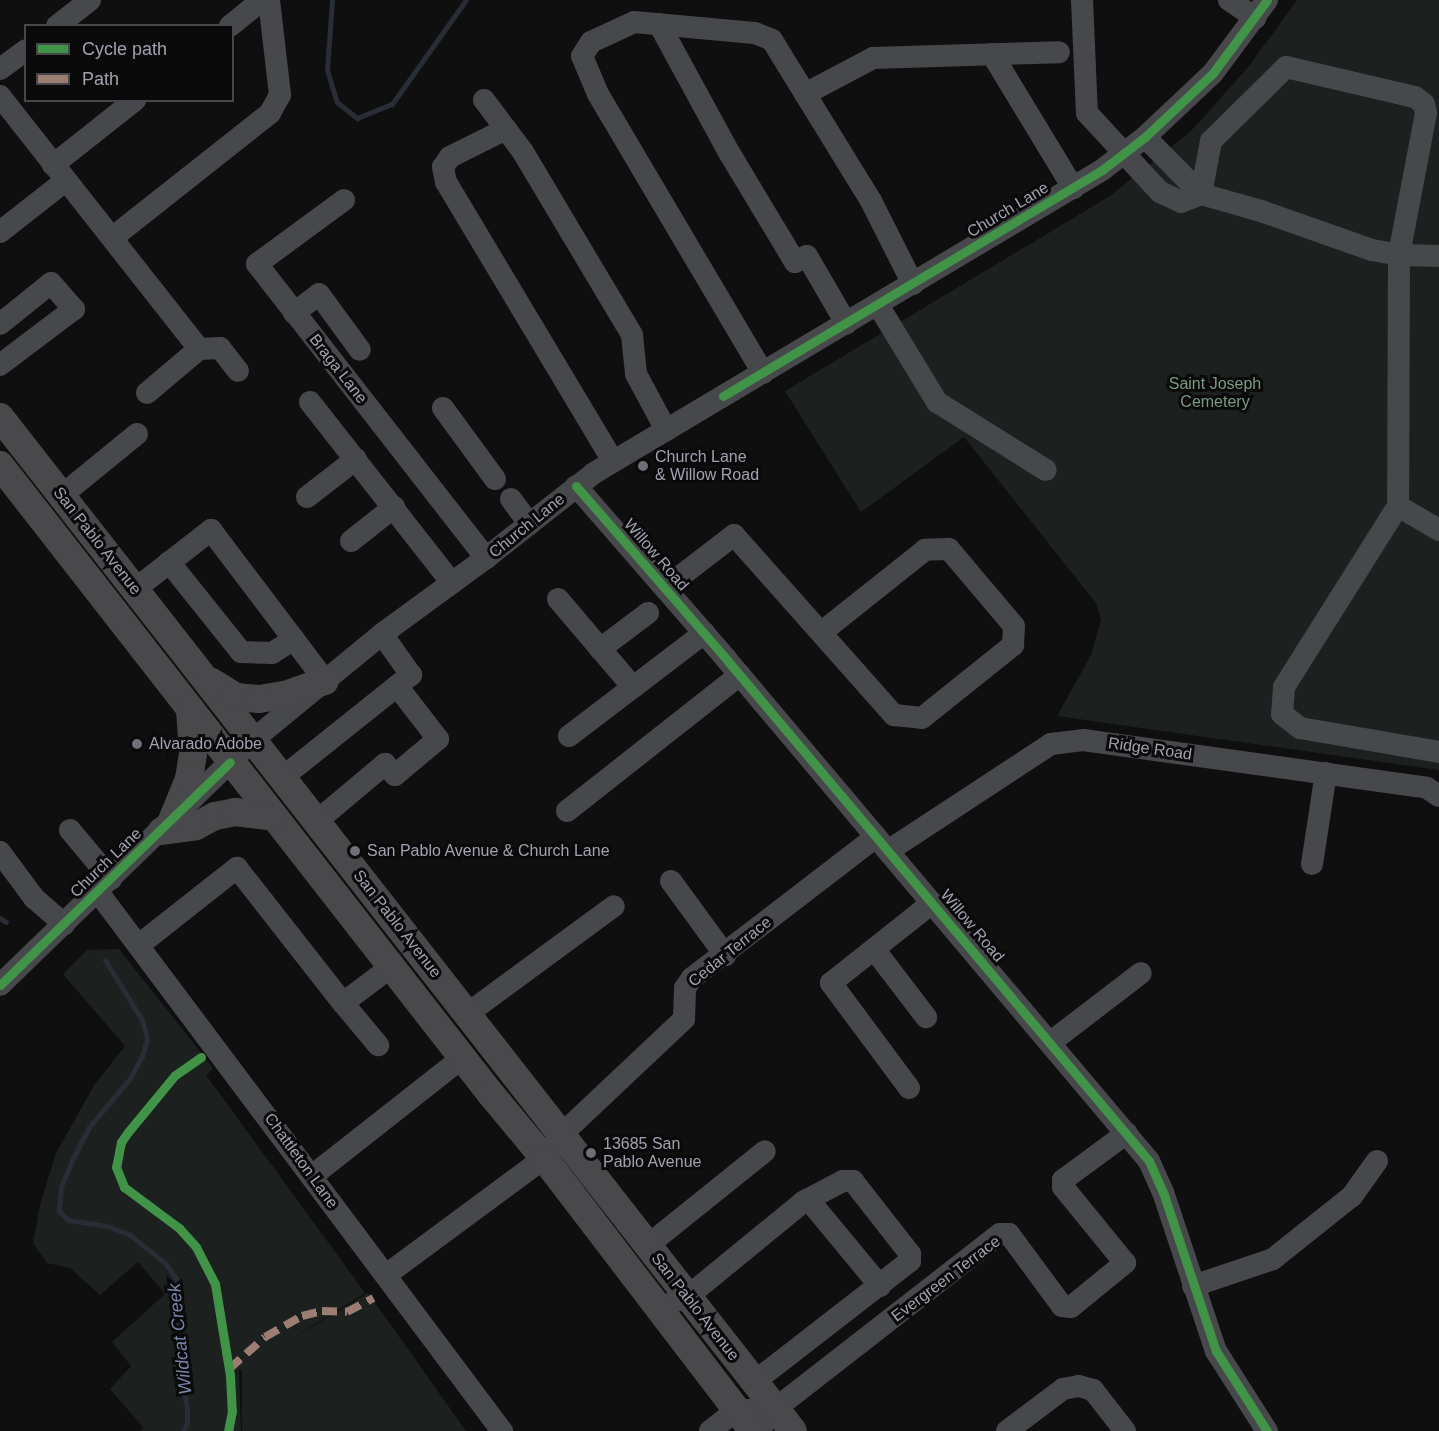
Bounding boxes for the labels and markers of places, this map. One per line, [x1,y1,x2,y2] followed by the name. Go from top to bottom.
[655,447,759,485] place label: Church Lane & Willow Road
[636,459,650,473] marker: Church Lane & Willow Road
[149,734,263,754] place label: Alvarado Adobe
[130,737,144,751] marker: Alvarado Adobe
[367,841,610,861] place label: San Pablo Avenue & Church Lane
[348,844,362,858] marker: San Pablo Avenue & Church Lane
[603,1134,702,1172] place label: 13685 San Pablo Avenue
[584,1146,598,1160] marker: 13685 San Pablo Avenue

